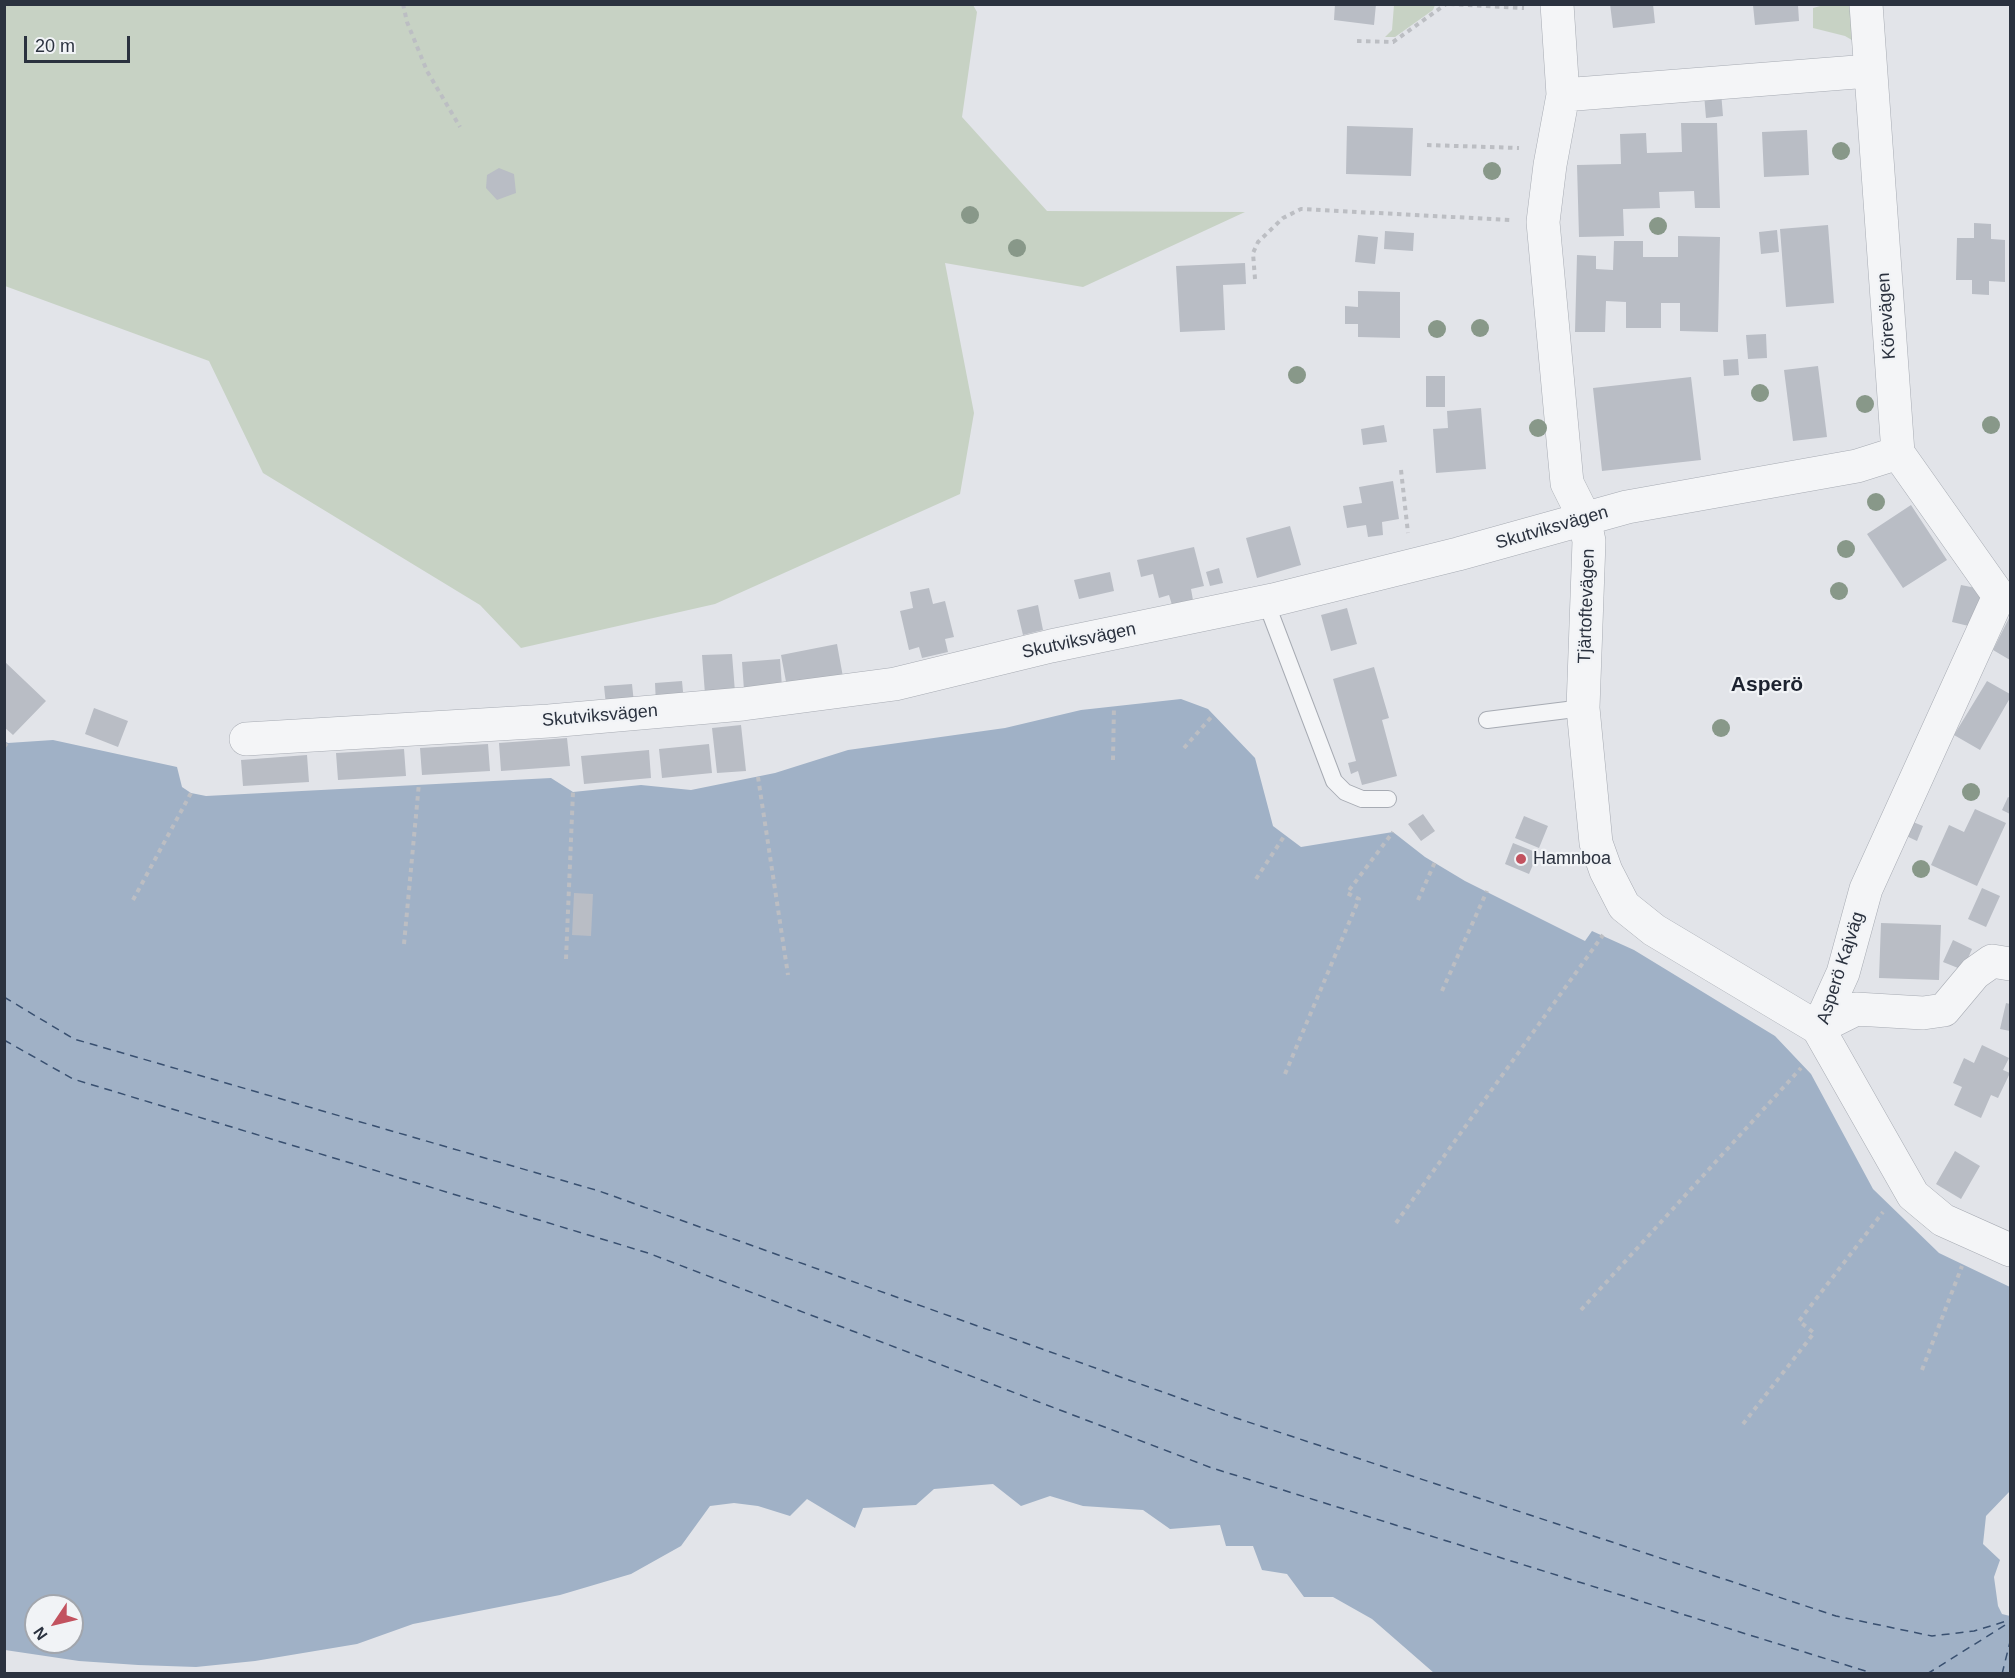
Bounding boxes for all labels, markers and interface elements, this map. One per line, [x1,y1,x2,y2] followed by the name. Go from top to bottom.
[27,24,134,62] scale bar
[35,36,75,56] text: 20 m
[1873,272,1901,360] street label: Körevägen
[1493,502,1611,554] street label: Skutviksvägen
[1574,548,1600,664] street label: Tjärtoftevägen
[1020,618,1138,664] street label: Skutviksvägen
[1731,672,1803,698] district label: Asperö
[541,700,659,732] street label: Skutviksvägen
[1533,848,1611,870] place label: Hamnboa
[1514,852,1528,866] marker: Hamnboa
[1813,909,1869,1027] street label: Asperö Kajväg
[24,1594,84,1654] north arrow
[30,1624,51,1643] text: N

